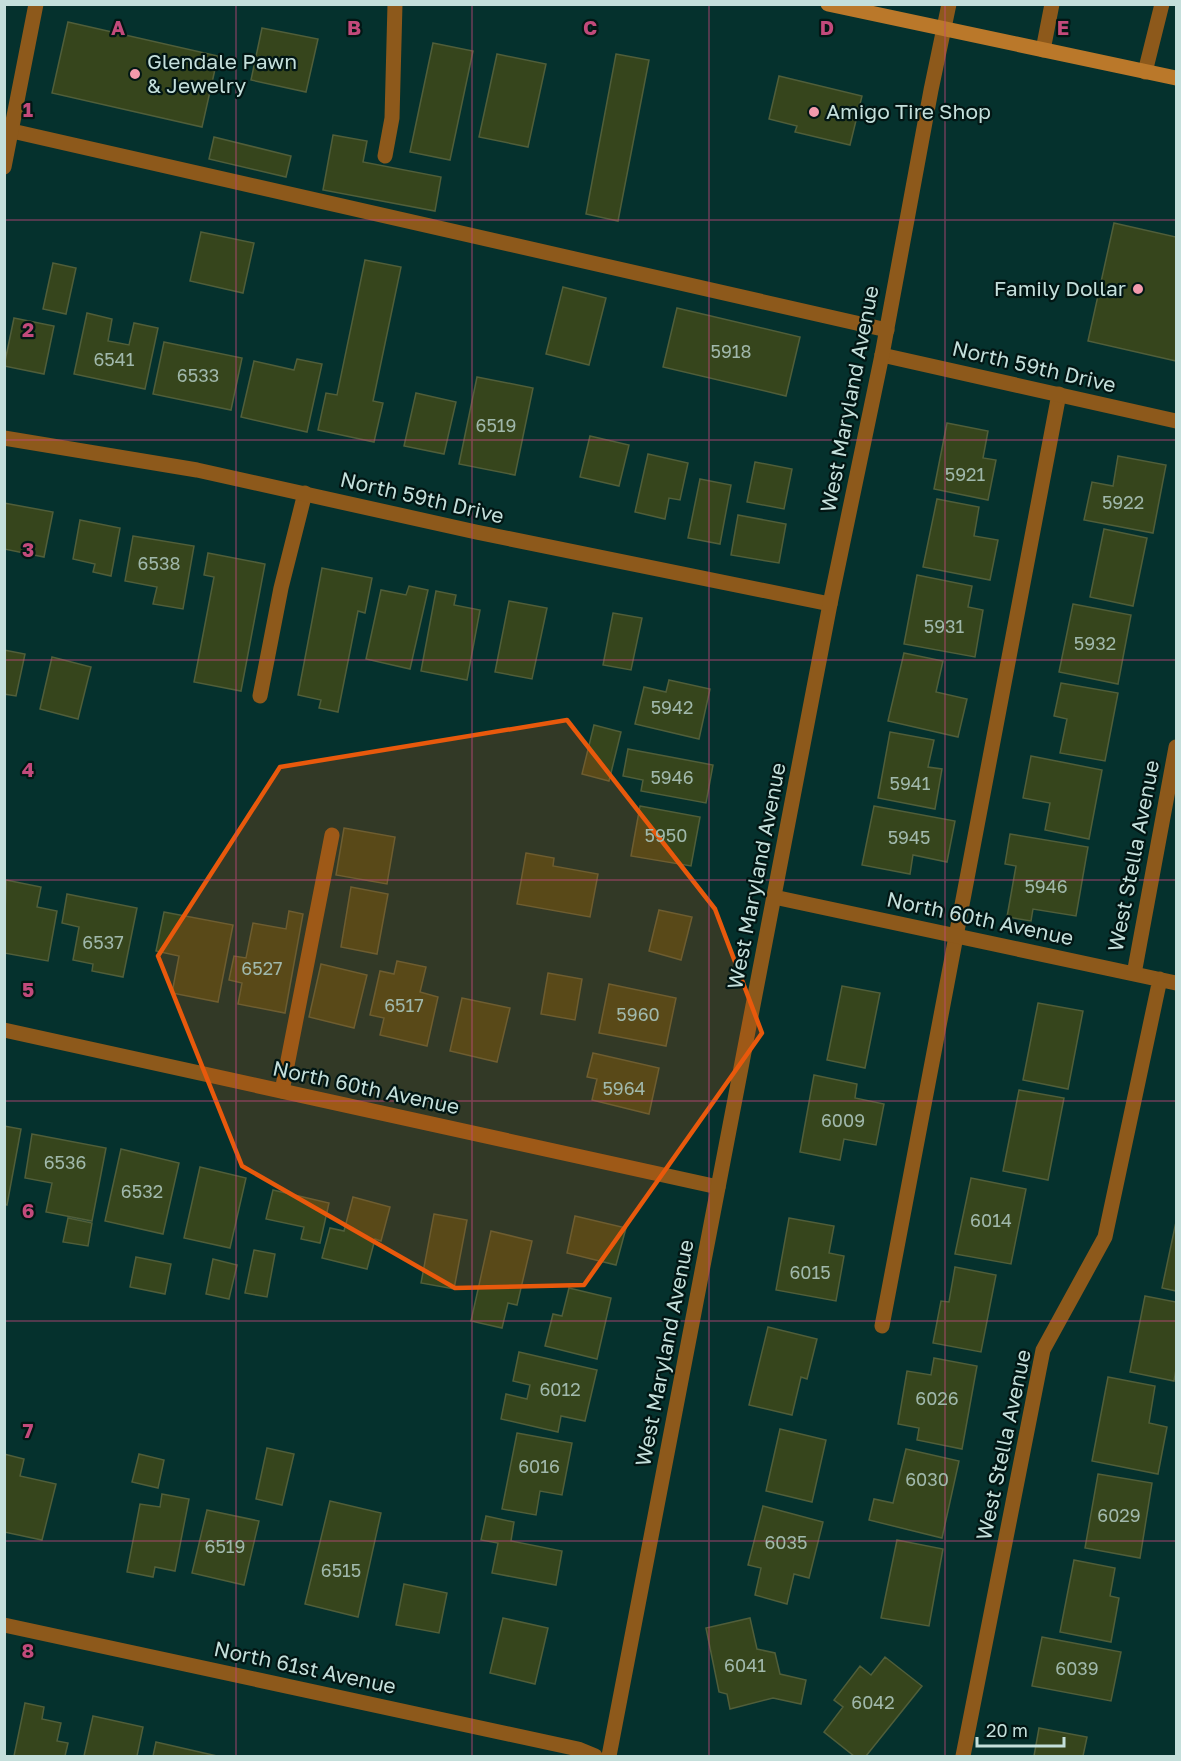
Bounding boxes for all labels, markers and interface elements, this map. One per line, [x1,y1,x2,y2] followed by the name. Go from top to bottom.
[111,15,125,39] text: A
[347,15,361,39] text: B
[583,15,597,39] text: C
[820,15,834,39] text: D
[1057,15,1069,39] text: E
[147,48,297,98] place label: Glendale Pawn & Jewelry
[128,67,142,81] marker: Glendale Pawn & Jewelry
[23,97,33,121] text: 1
[826,98,991,124] place label: Amigo Tire Shop
[807,105,821,119] marker: Amigo Tire Shop
[994,275,1126,301] place label: Family Dollar
[1131,282,1145,296] marker: Family Dollar
[814,283,884,514] street label: West Maryland Avenue
[22,317,34,341] text: 2
[950,335,1119,398] street label: North 59th Drive
[710,340,752,362] house number: 5918
[93,348,135,370] house number: 6541
[177,364,219,386] house number: 6533
[476,414,516,436] house number: 6519
[945,463,986,485] house number: 5921
[338,466,507,529] street label: North 59th Drive
[1102,491,1144,513] house number: 5922
[22,537,34,561] text: 3
[138,552,180,574] house number: 6538
[924,615,965,637] house number: 5931
[1074,632,1116,654] house number: 5932
[651,696,693,718] house number: 5942
[22,757,34,781] text: 4
[1102,758,1164,954] street label: West Stella Avenue
[721,760,791,991] street label: West Maryland Avenue
[650,766,694,788] house number: 5946
[889,772,931,794] house number: 5941
[645,824,687,846] house number: 5950
[888,826,930,848] house number: 5945
[1024,875,1068,897] house number: 5946
[885,886,1076,951] street label: North 60th Avenue
[82,931,124,953] house number: 6537
[241,957,283,979] house number: 6527
[22,977,34,1001] text: 5
[384,994,424,1016] house number: 6517
[616,1003,660,1025] house number: 5960
[271,1055,462,1120] street label: North 60th Avenue
[602,1077,646,1099] house number: 5964
[821,1109,865,1131] house number: 6009
[44,1151,86,1173] house number: 6536
[121,1180,163,1202] house number: 6532
[22,1198,34,1222] text: 6
[970,1209,1012,1231] house number: 6014
[629,1237,699,1468] street label: West Maryland Avenue
[789,1261,831,1283] house number: 6015
[970,1347,1036,1543] street label: West Stella Avenue
[539,1378,581,1400] house number: 6012
[915,1387,959,1409] house number: 6026
[23,1418,34,1442] text: 7
[518,1455,560,1477] house number: 6016
[905,1468,949,1490] house number: 6030
[1097,1504,1141,1526] house number: 6029
[764,1531,808,1553] house number: 6035
[205,1535,245,1557] house number: 6519
[321,1559,361,1581] house number: 6515
[212,1635,399,1699] street label: North 61st Avenue
[22,1638,34,1662] text: 8
[724,1654,766,1676] house number: 6041
[1055,1657,1099,1679] house number: 6039
[851,1691,895,1713] house number: 6042
[977,1710,1064,1748] scale bar
[986,1719,1028,1741] text: 20 m

